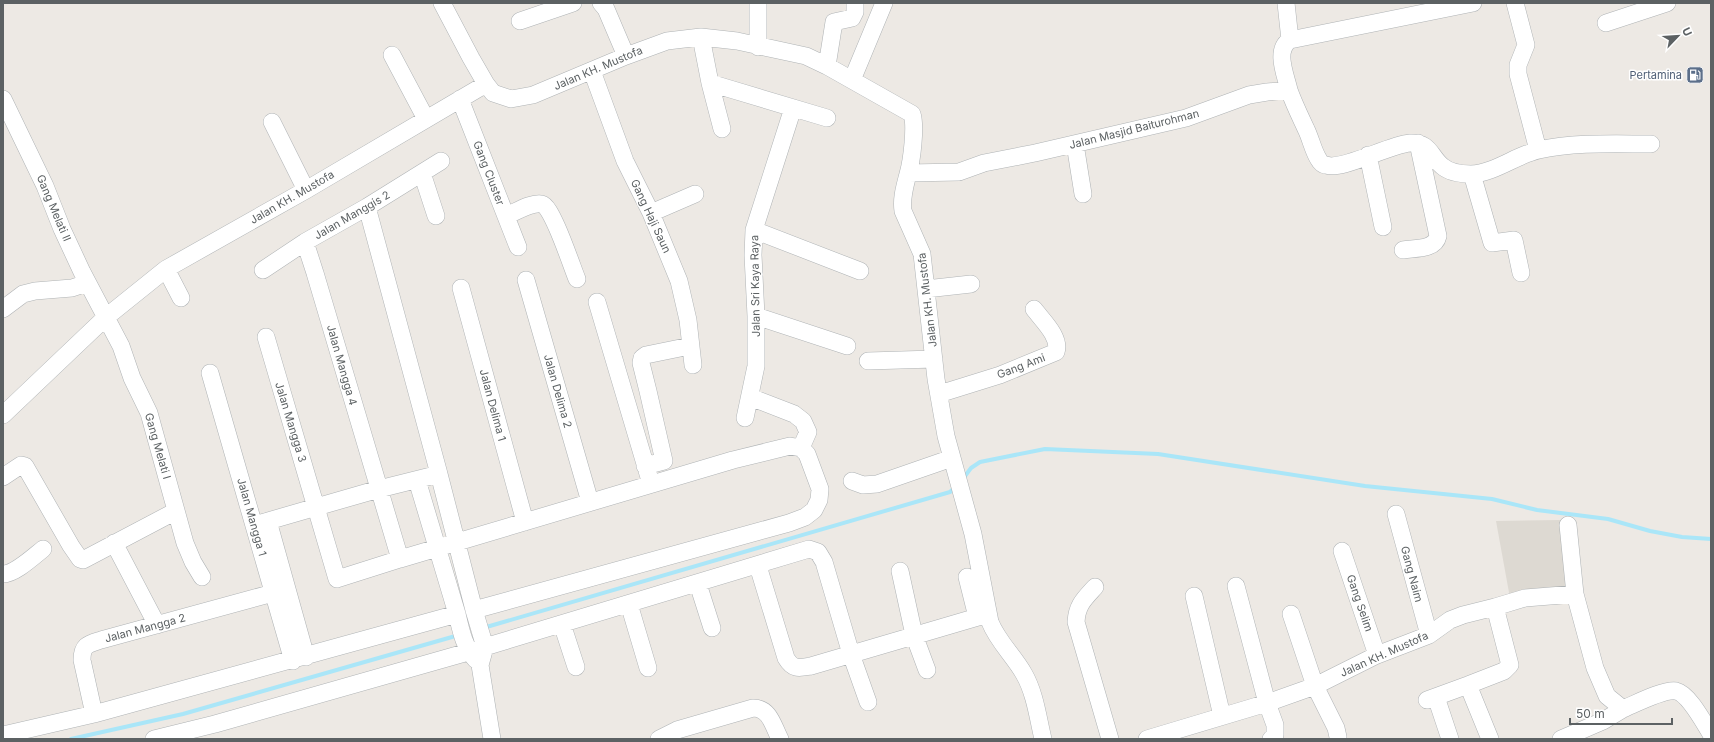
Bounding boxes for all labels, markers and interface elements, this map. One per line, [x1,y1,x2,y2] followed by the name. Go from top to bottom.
[1658,16,1698,56] north arrow
[1679,25,1695,38] text: U
[551,43,645,93] street label: Jalan KH. Mustofa
[1685,65,1705,85] fuel station icon: Pertamina
[1630,68,1682,82] place label: Pertamina
[1068,106,1200,152] street label: Jalan Masjid Baiturohman
[470,139,508,207] street label: Gang Cluster
[247,167,337,227] street label: Jalan KH. Mustofa
[34,173,74,243] street label: Gang Melati II
[628,177,674,255] street label: Gang Haji Saun
[312,188,392,242] street label: Jalan Manggis 2
[747,235,763,337] street label: Jalan Sri Kaya Raya
[914,252,940,348] street label: Jalan KH. Mustofa
[324,323,360,407] street label: Jalan Mangga 4
[995,350,1047,382] street label: Gang Ami
[541,352,575,430] street label: Jalan Delima 2
[477,367,509,443] street label: Jalan Delima 1
[272,380,310,464] street label: Jalan Mangga 3
[142,411,174,481] street label: Gang Melati I
[234,476,270,558] street label: Jalan Mangga 1
[1398,544,1426,604] street label: Gang Naim
[1344,573,1376,633] street label: Gang Selim
[103,610,187,646] street label: Jalan Mangga 2
[1338,628,1430,680] street label: Jalan KH. Mustofa
[1570,700,1672,726] scale bar
[1576,706,1605,721] text: 50 m

